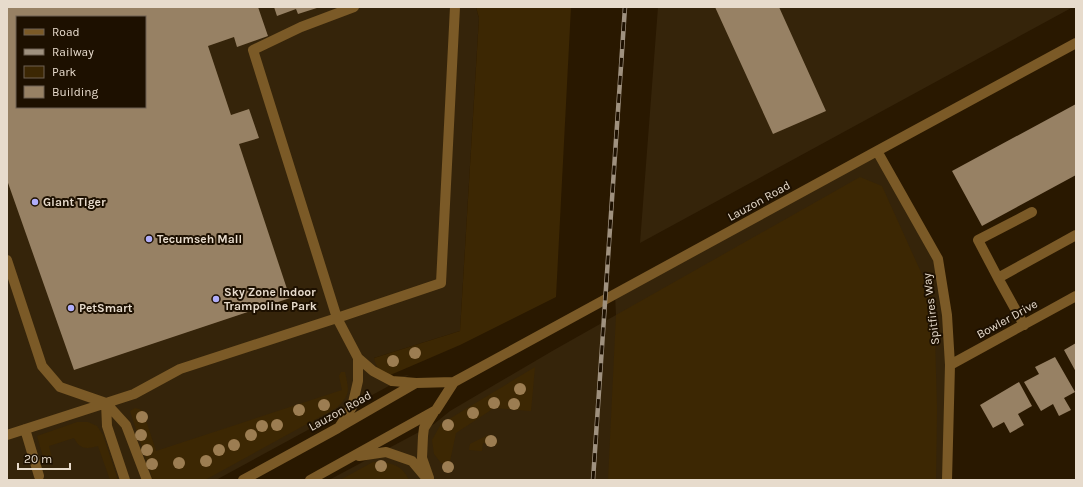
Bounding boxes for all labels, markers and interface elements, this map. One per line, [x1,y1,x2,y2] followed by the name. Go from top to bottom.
[16,16,146,108] legend
[52,25,80,39] text: Road
[52,45,94,59] text: Railway
[52,65,77,79] text: Park
[52,85,99,99] text: Building
[725,178,793,224] street label: Lauzon Road
[43,195,106,209] place label: Giant Tiger
[30,197,40,207] marker: Giant Tiger
[157,232,242,246] place label: Tecumseh Mall
[144,234,154,244] marker: Tecumseh Mall
[920,272,942,346] street label: Spitfires Way
[224,285,317,313] place label: Sky Zone Indoor Trampoline Park
[211,294,221,304] marker: Sky Zone Indoor Trampoline Park
[974,297,1040,341] street label: Bowler Drive
[79,301,133,315] place label: PetSmart
[66,303,76,313] marker: PetSmart
[306,388,374,434] street label: Lauzon Road
[18,445,70,471] scale bar
[24,452,52,466] text: 20 m

